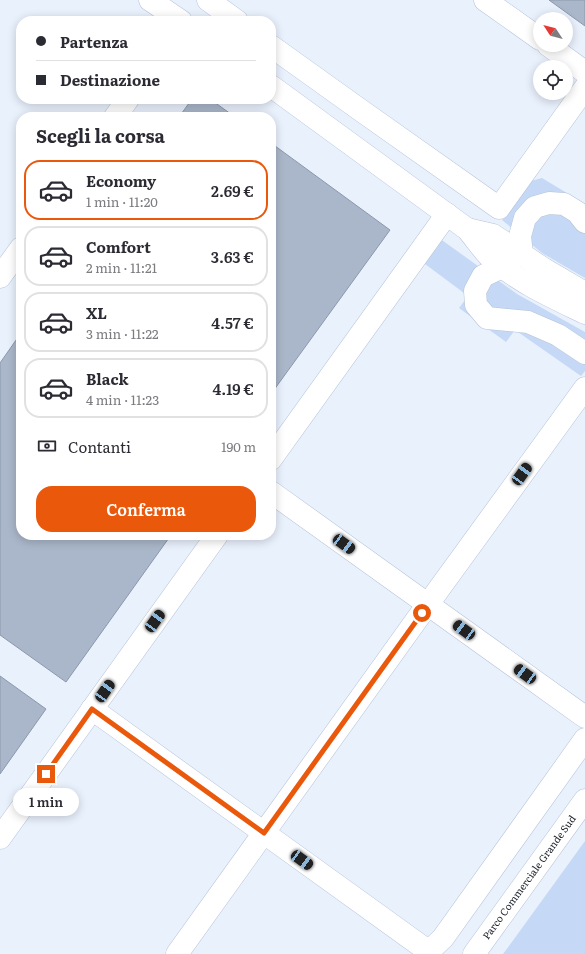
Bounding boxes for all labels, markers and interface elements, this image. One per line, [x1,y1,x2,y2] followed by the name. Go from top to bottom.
[533,12,573,52] north arrow
[533,12,573,100] map controls
[60,30,128,53] text: Partenza
[533,60,573,100] button: locate
[60,68,160,91] text: Destinazione
[36,122,165,149] text: Scegli la corsa
[86,169,156,192] text: Economy
[38,172,74,208] icon: car
[211,179,254,202] text: 2.69 €
[86,192,158,211] text: 1 min · 11:20
[86,235,151,258] text: Comfort
[38,238,74,274] icon: car
[211,245,254,268] text: 3.63 €
[86,258,157,277] text: 2 min · 11:21
[86,301,107,324] text: XL
[38,304,74,340] icon: car
[211,311,254,334] text: 4.57 €
[86,324,159,343] text: 3 min · 11:22
[86,367,129,390] text: Black
[38,370,74,406] icon: car
[212,377,254,400] text: 4.19 €
[86,390,159,409] text: 4 min · 11:23
[36,435,58,457] icon: cash
[68,435,131,458] text: Contanti
[221,437,256,456] text: 190 m
[510,461,534,487] car
[36,486,256,532] button: Conferma
[331,532,357,556] car
[413,604,431,622] route start
[143,608,167,634] car
[451,618,477,642] car
[512,662,538,686] car
[93,678,117,704] car
[37,765,55,783] route end
[13,788,79,816] callout: 1 min
[29,792,63,811] text: 1 min
[478,812,579,942] street label: Parco Commerciale Grande Sud
[289,848,315,872] car

